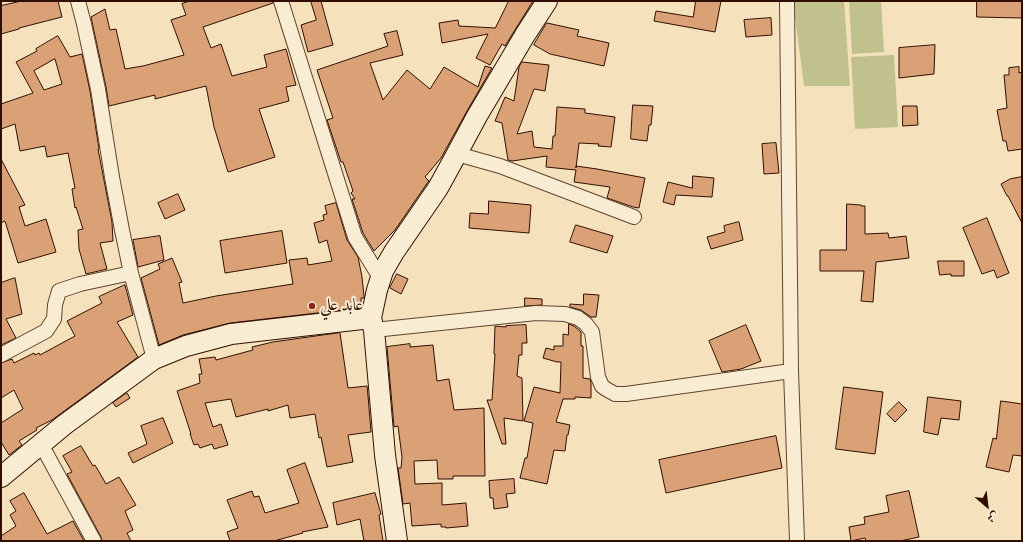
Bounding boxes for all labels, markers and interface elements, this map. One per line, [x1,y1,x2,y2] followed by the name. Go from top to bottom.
[320,296,363,316] place label: عابد علي
[307,301,317,311] marker: عابد علي
[967,486,1007,526] north arrow
[985,509,1001,525] text: ش

